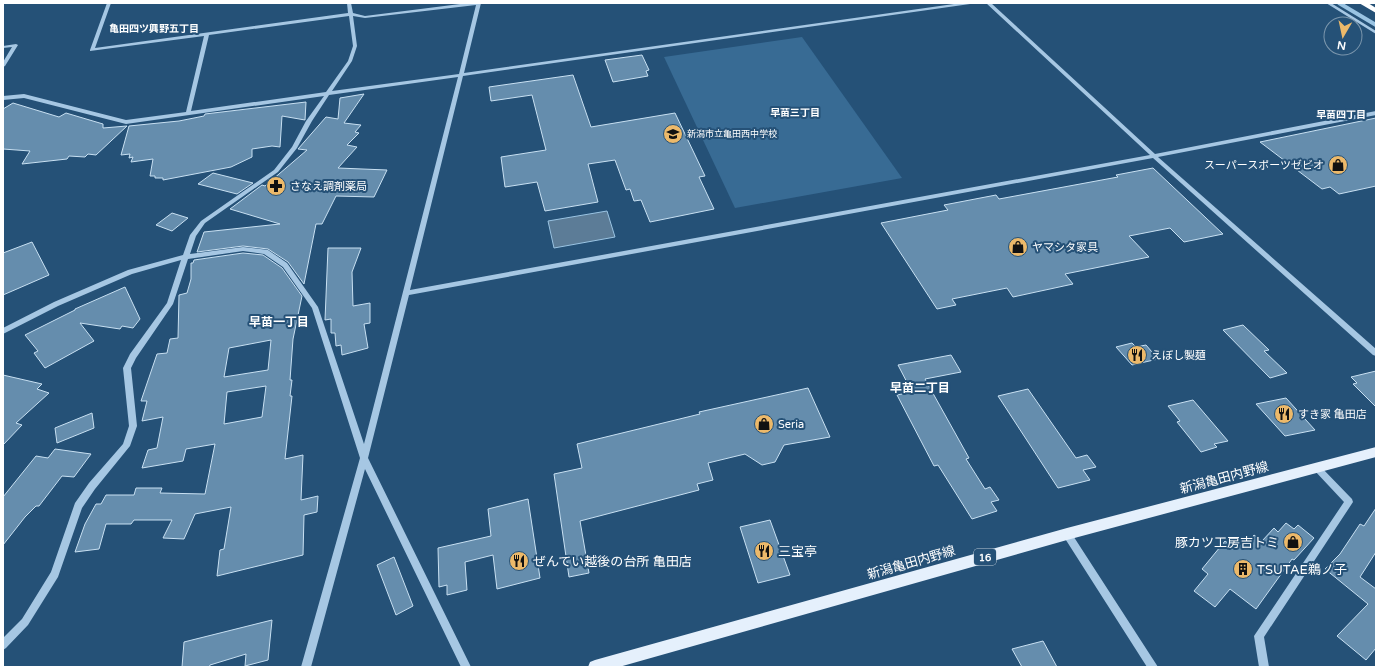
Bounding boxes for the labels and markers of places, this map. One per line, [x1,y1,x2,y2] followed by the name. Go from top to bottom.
[662,123,684,145] school or university icon: 新潟市立亀田西中学校
[687,129,777,140] place label: 新潟市立亀田西中学校
[1327,154,1349,176] shop icon: スーパースポーツゼビオ
[1204,159,1324,172] place label: スーパースポーツゼビオ
[265,175,287,197] pharmacy icon: さなえ調剤薬局
[290,180,367,193] place label: さなえ調剤薬局
[1007,236,1029,258] shop icon: ヤマシタ家具
[1032,241,1098,254] place label: ヤマシタ家具
[1126,344,1148,366] restaurant icon: えぼし製麺
[1151,349,1206,362] place label: えぼし製麺
[1273,403,1295,425] restaurant icon: すき家 亀田店
[1298,408,1367,421] place label: すき家 亀田店
[753,413,775,435] shop icon: Seria
[778,418,804,431] place label: Seria
[1282,531,1304,553] shop icon: 豚カツ工房吉トミ
[1175,535,1279,551] place label: 豚カツ工房吉トミ
[753,540,775,562] restaurant icon: 三宝亭
[778,544,817,560] place label: 三宝亭
[508,550,530,572] restaurant icon: ぜんてい越後の台所 亀田店
[533,554,692,570] place label: ぜんてい越後の台所 亀田店
[1232,558,1254,580] building icon: TSUTAE鵜ノ子
[1257,562,1347,578] place label: TSUTAE鵜ノ子

